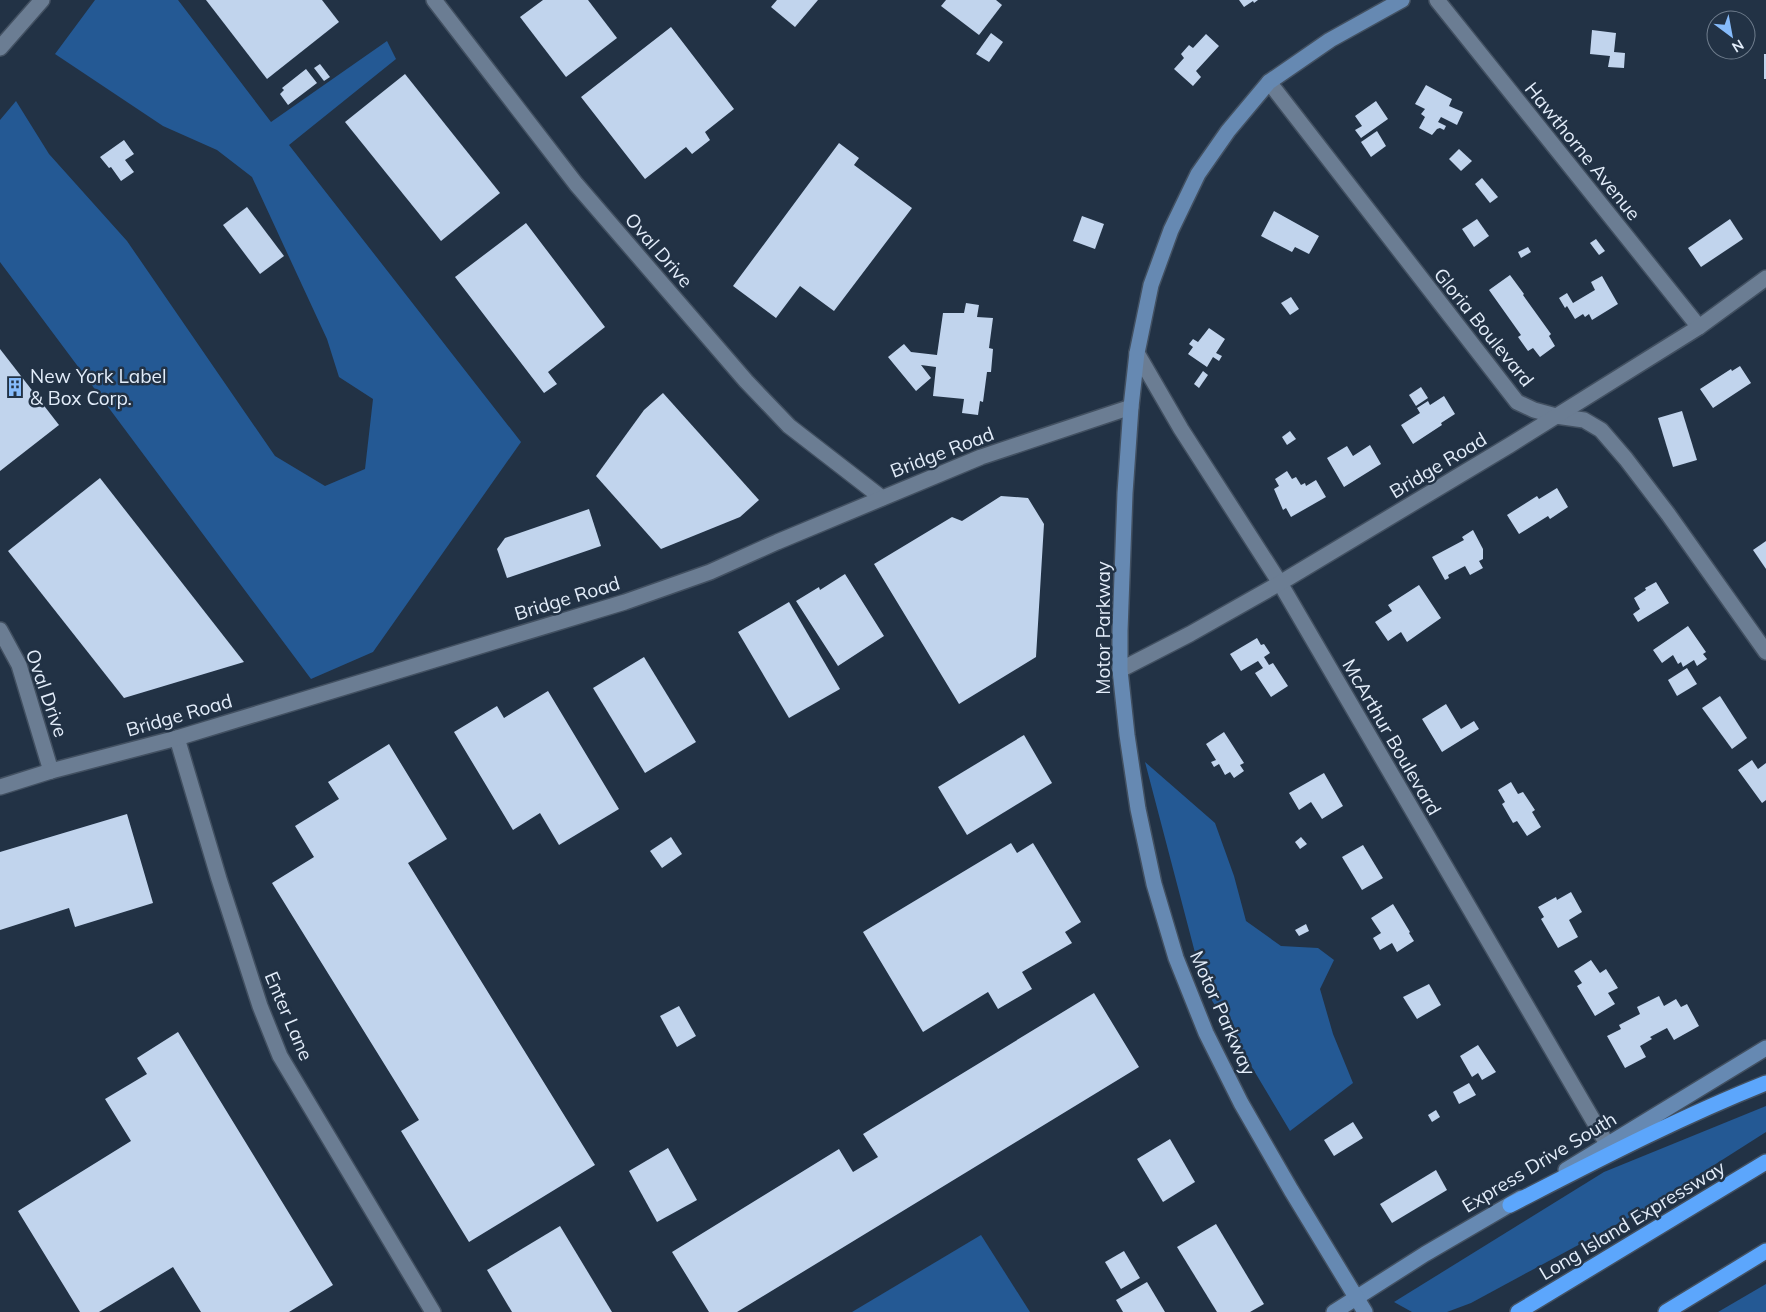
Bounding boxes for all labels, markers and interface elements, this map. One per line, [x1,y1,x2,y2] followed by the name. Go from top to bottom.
[1706,10,1756,60] north arrow
[1729,36,1747,56] text: N
[1520,77,1646,225] street label: Hawthorne Avenue
[620,208,698,292] street label: Oval Drive
[1429,263,1539,391] street label: Gloria Boulevard
[30,364,166,410] place label: New York Label & Box Corp.
[4,376,26,398] building icon: New York Label & Box Corp.
[887,421,997,483] street label: Bridge Road
[1385,427,1491,503] street label: Bridge Road
[1091,561,1115,695] street label: Motor Parkway
[511,571,623,625] street label: Bridge Road
[21,646,73,740] street label: Oval Drive
[1337,655,1447,819] street label: McArthur Boulevard
[123,688,235,742] street label: Bridge Road
[1185,947,1261,1079] street label: Motor Parkway
[260,968,318,1064] street label: Enter Lane
[1457,1106,1621,1218] street label: Express Drive South
[1535,1155,1729,1285] street label: Long Island Expressway

